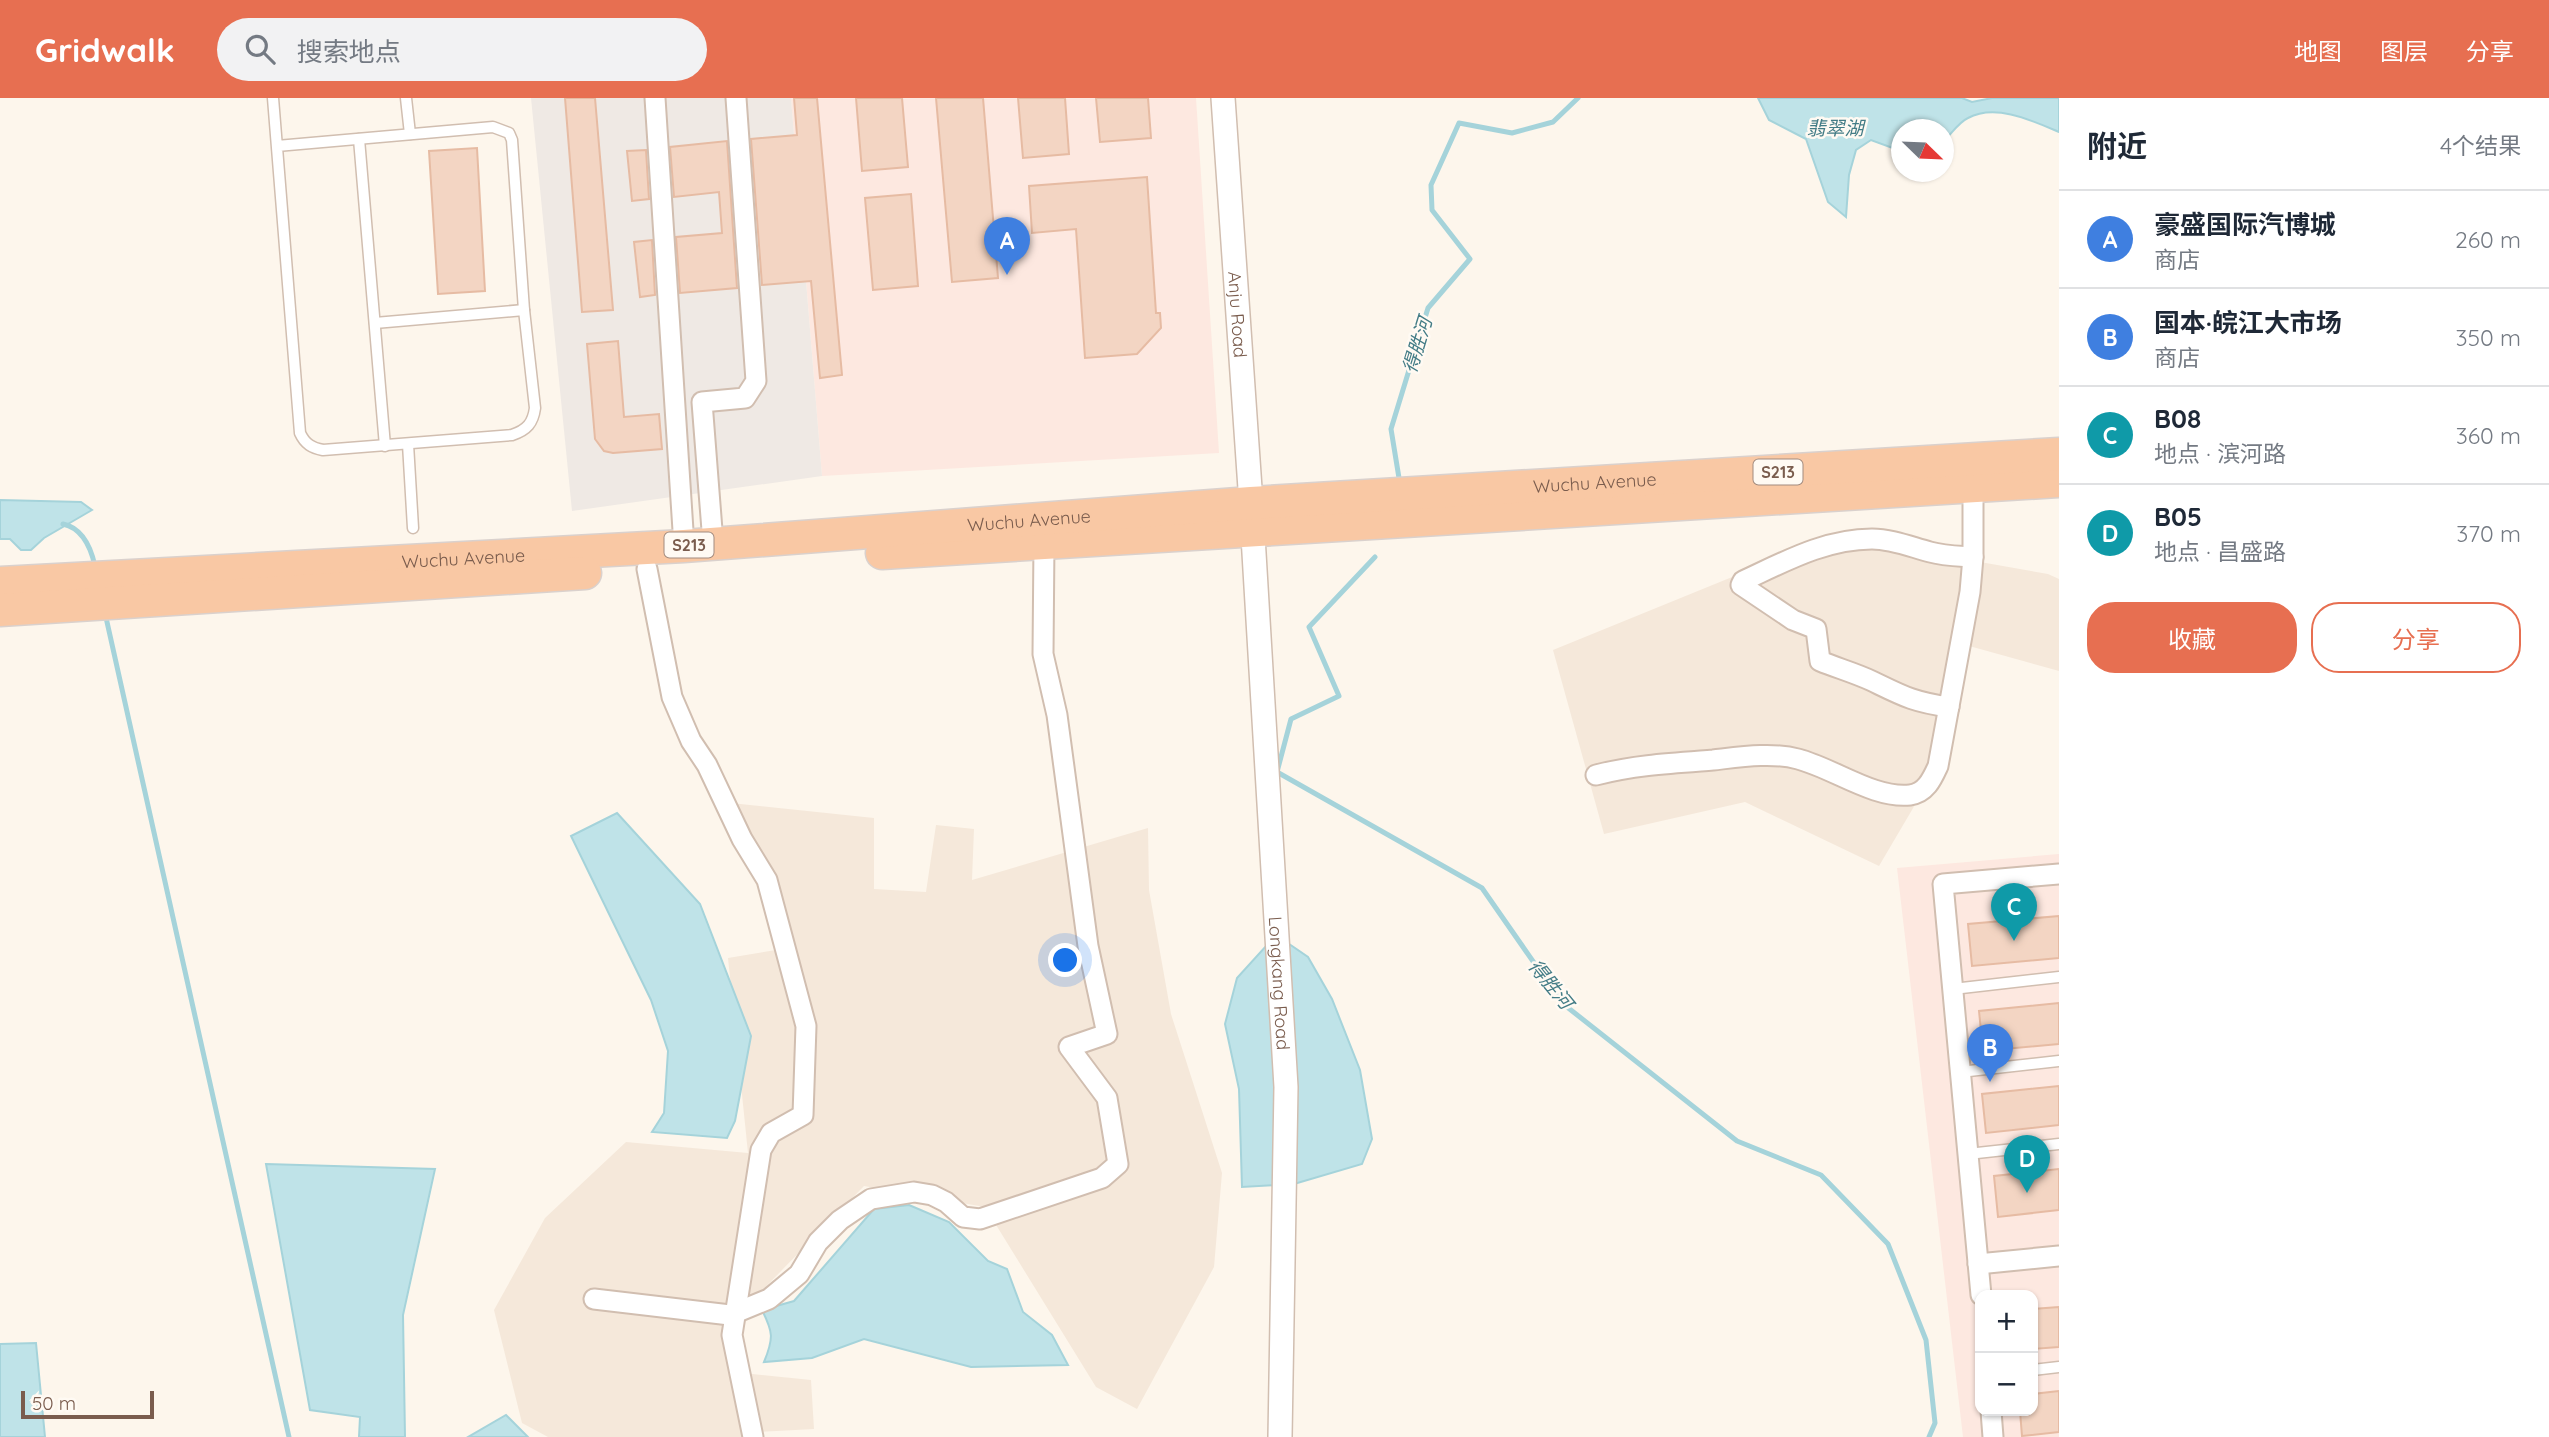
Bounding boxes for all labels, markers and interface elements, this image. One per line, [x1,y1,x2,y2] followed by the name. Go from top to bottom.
[217,18,707,81] search box
[35,29,175,70] text: Gridwalk
[241,30,279,68] icon: search
[297,35,401,68] text: 搜索地点
[2294,36,2342,66] text: 地图
[2380,36,2428,66] text: 图层
[2466,36,2514,66] text: 分享
[1806,116,1866,140] water label: 翡翠湖
[1891,119,1954,182] north arrow
[2087,127,2147,165] text: 附近
[2440,131,2521,160] text: 4个结果
[2154,208,2336,241] text: 豪盛国际汽博城
[984,217,1030,275] pin: A
[2103,225,2117,254] text: A
[2455,225,2521,254] text: 260 m
[2154,245,2200,274] text: 商店
[1224,270,1252,359] street label: Anju Road
[2154,306,2342,339] text: 国本·皖江大市场
[1397,310,1438,376] water label: 得胜河
[2102,323,2118,352] text: B
[2455,323,2521,352] text: 350 m
[2154,343,2200,372] text: 商店
[2154,402,2201,435] text: B08
[2103,421,2117,450] text: C
[2456,421,2521,450] text: 360 m
[2154,439,2286,468] text: 地点 · 滨河路
[1754,460,1802,484] road number: S213
[1532,467,1657,497] street label: Wuchu Avenue
[2154,500,2202,533] text: B05
[966,504,1092,536] street label: Wuchu Avenue
[2102,519,2118,548] text: D
[2456,519,2521,548] text: 370 m
[664,532,714,558] road number: S213
[2154,537,2286,566] text: 地点 · 昌盛路
[401,543,526,573] street label: Wuchu Avenue
[2087,602,2297,673] button: 收藏
[2311,602,2521,673] button: 分享
[1991,883,2037,941] pin: C
[1264,916,1295,1051] street label: Longkang Road
[1048,943,1082,977] your location
[1524,954,1581,1017] water label: 得胜河
[1967,1024,2013,1082] pin: B
[2004,1135,2050,1193] pin: D
[1975,1290,2038,1416] map controls
[1975,1290,2038,1353] button: +
[1975,1353,2038,1416] button: −
[21,1388,154,1420] scale bar
[32,1391,76,1415] text: 50 m

